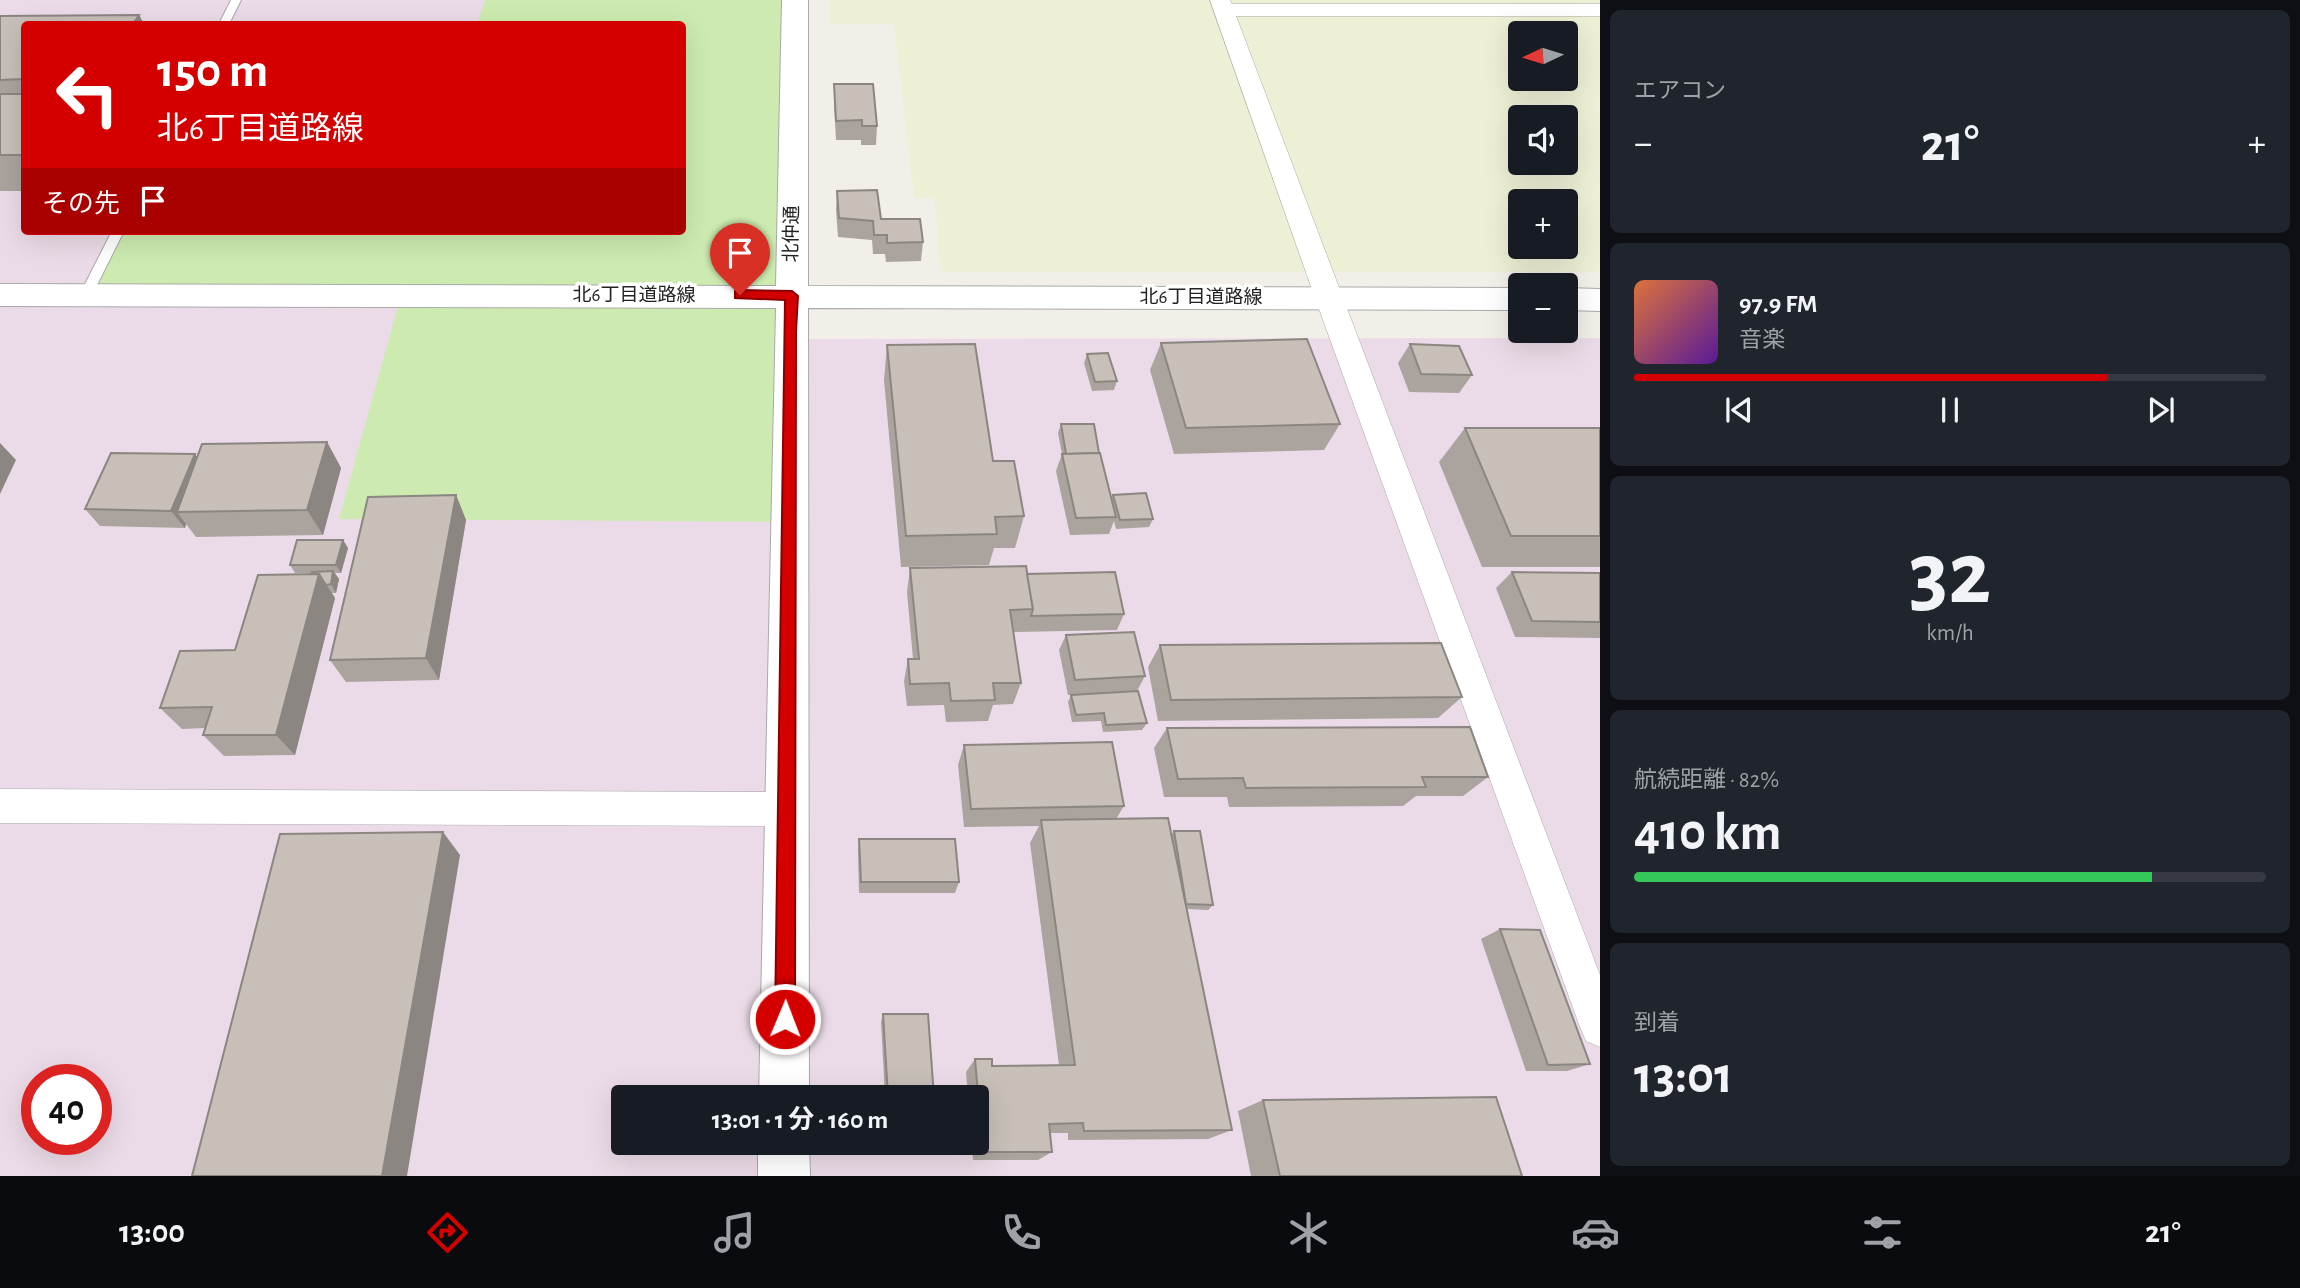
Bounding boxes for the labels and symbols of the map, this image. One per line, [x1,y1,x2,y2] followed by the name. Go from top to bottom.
[1508,21,1578,91] north arrow
[781,205,802,263] street label: 北仲通
[710,223,770,295] pin
[573,285,695,305] street label: 北6丁目道路線
[1140,287,1262,307] street label: 北6丁目道路線
[748,982,822,1056] position arrow
[21,1064,112,1155] speed limit sign: 40

